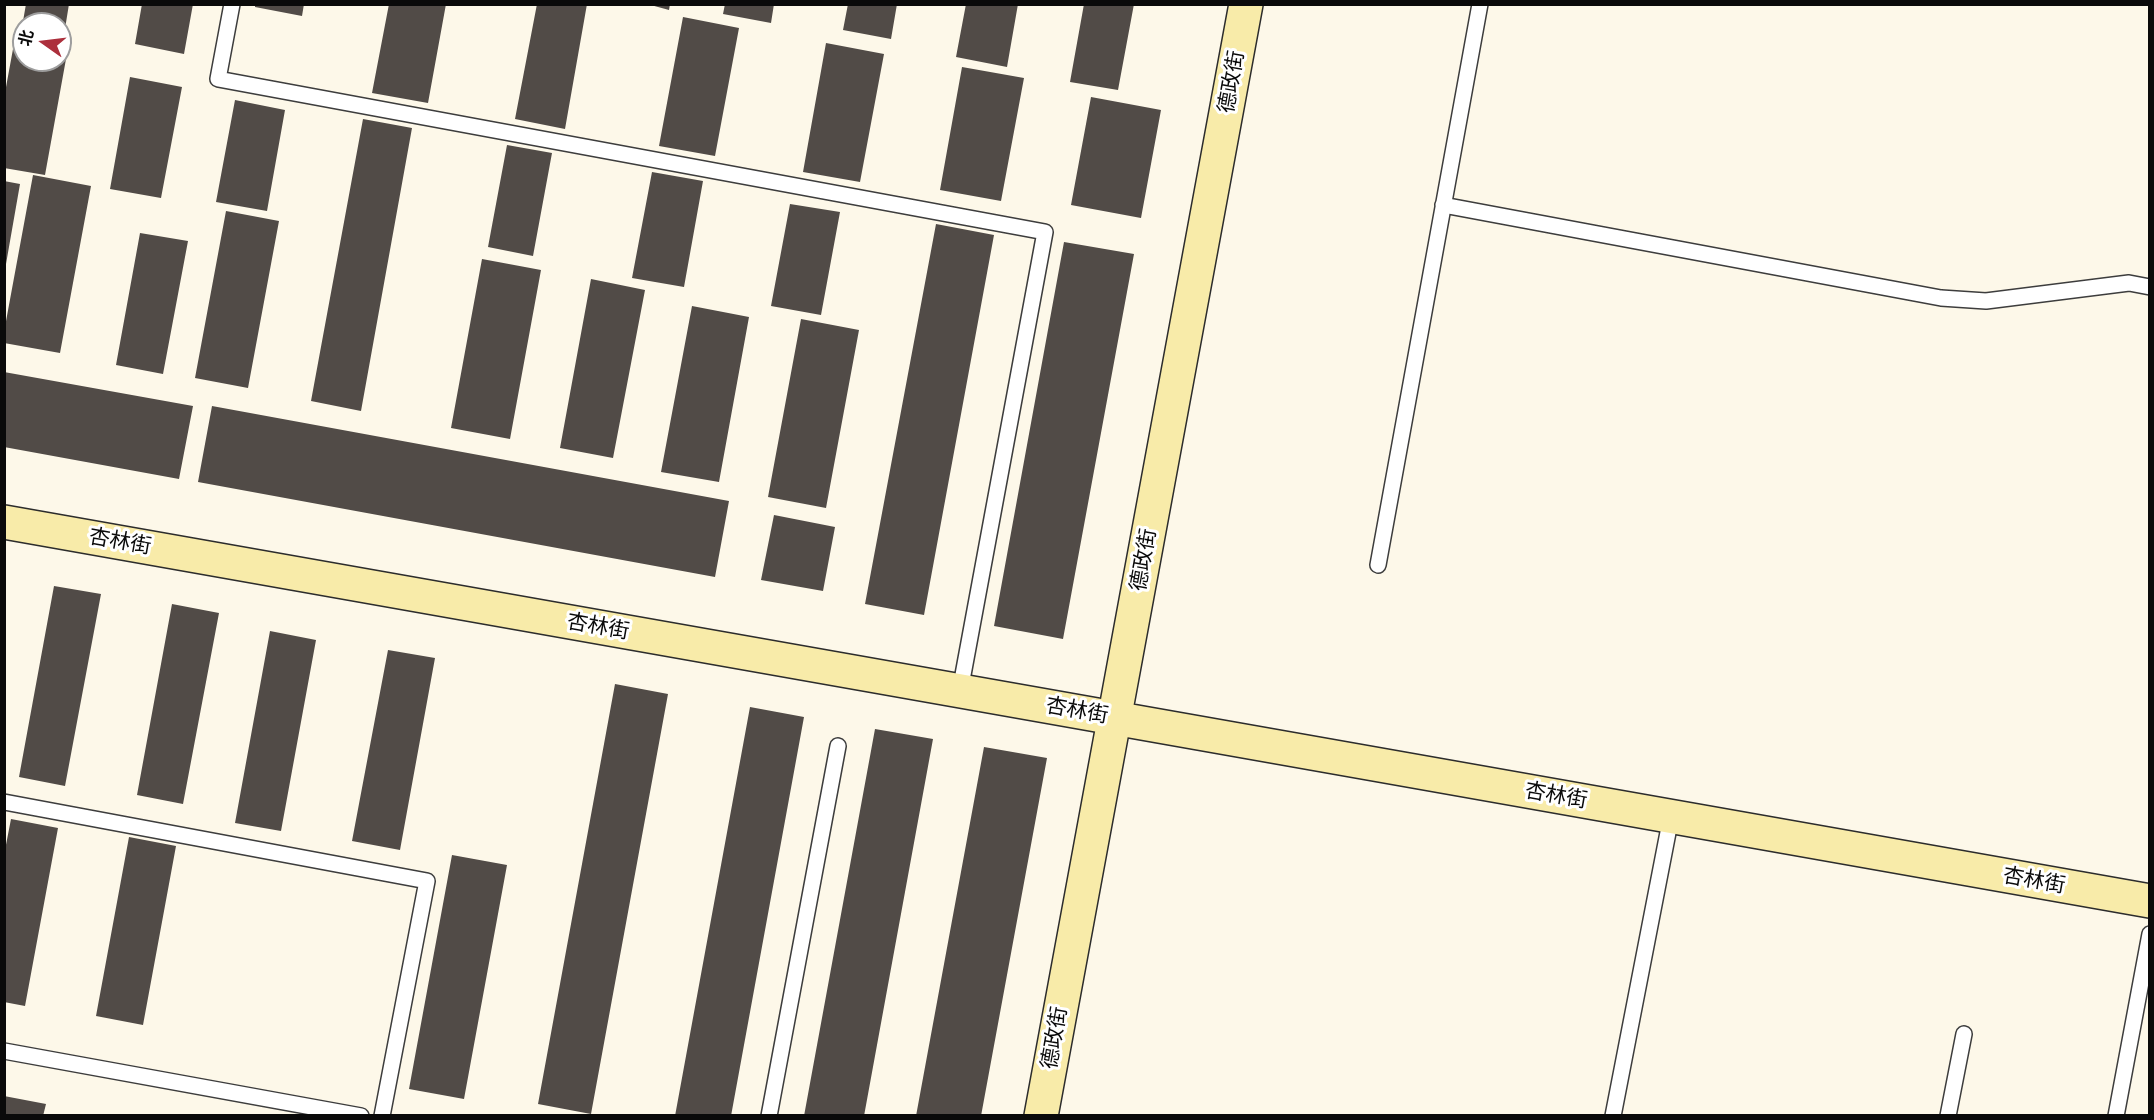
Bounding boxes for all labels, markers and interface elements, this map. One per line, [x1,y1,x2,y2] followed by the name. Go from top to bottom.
[12,12,72,72] north arrow
[15,28,37,48] text: 北
[1214,49,1250,115] street label: 德政街
[87,524,153,560] street label: 杏林街
[1126,527,1162,593] street label: 德政街
[565,609,631,645] street label: 杏林街
[1044,693,1110,729] street label: 杏林街
[1523,778,1589,814] street label: 杏林街
[2001,863,2067,899] street label: 杏林街
[1037,1005,1073,1071] street label: 德政街

